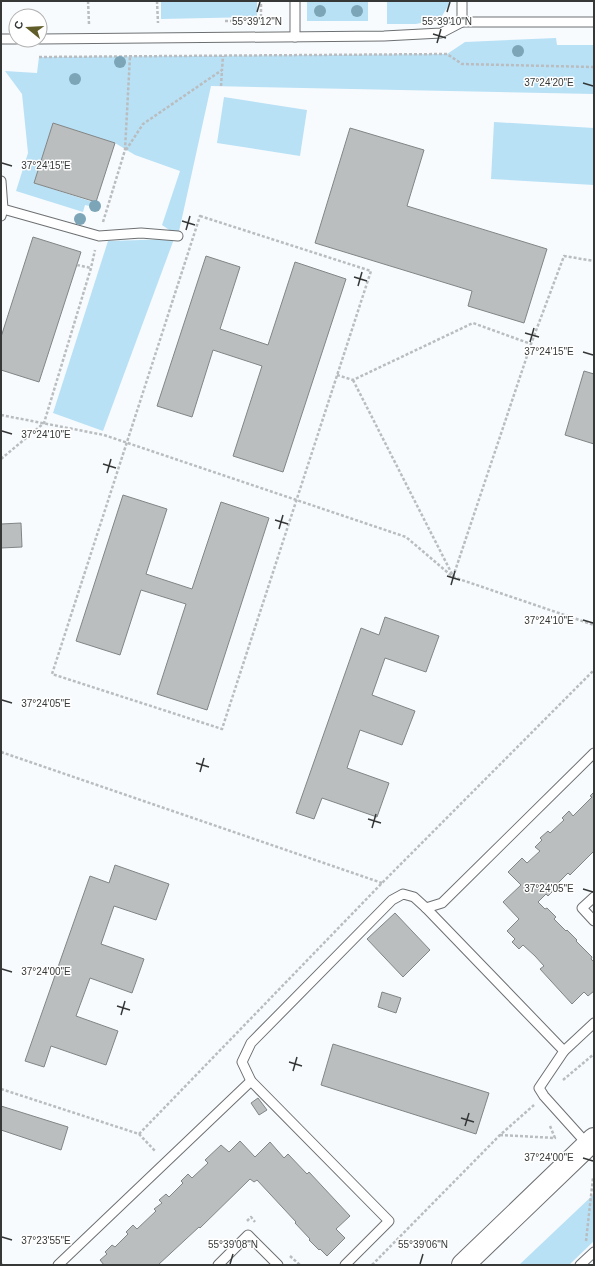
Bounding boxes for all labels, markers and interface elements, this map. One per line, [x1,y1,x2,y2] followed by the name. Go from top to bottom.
[8,8,48,48] north arrow
[232,16,282,27] text: 55°39'12"N
[422,16,472,27] text: 55°39'10"N
[12,19,25,31] text: С
[524,77,574,88] text: 37°24'20"E
[21,160,71,171] text: 37°24'15"E
[524,346,574,357] text: 37°24'15"E
[21,429,71,440] text: 37°24'10"E
[524,615,574,626] text: 37°24'10"E
[21,698,71,709] text: 37°24'05"E
[524,883,574,894] text: 37°24'05"E
[21,966,71,977] text: 37°24'00"E
[524,1152,574,1163] text: 37°24'00"E
[21,1235,71,1246] text: 37°23'55"E
[208,1239,258,1250] text: 55°39'08"N
[398,1239,448,1250] text: 55°39'06"N

